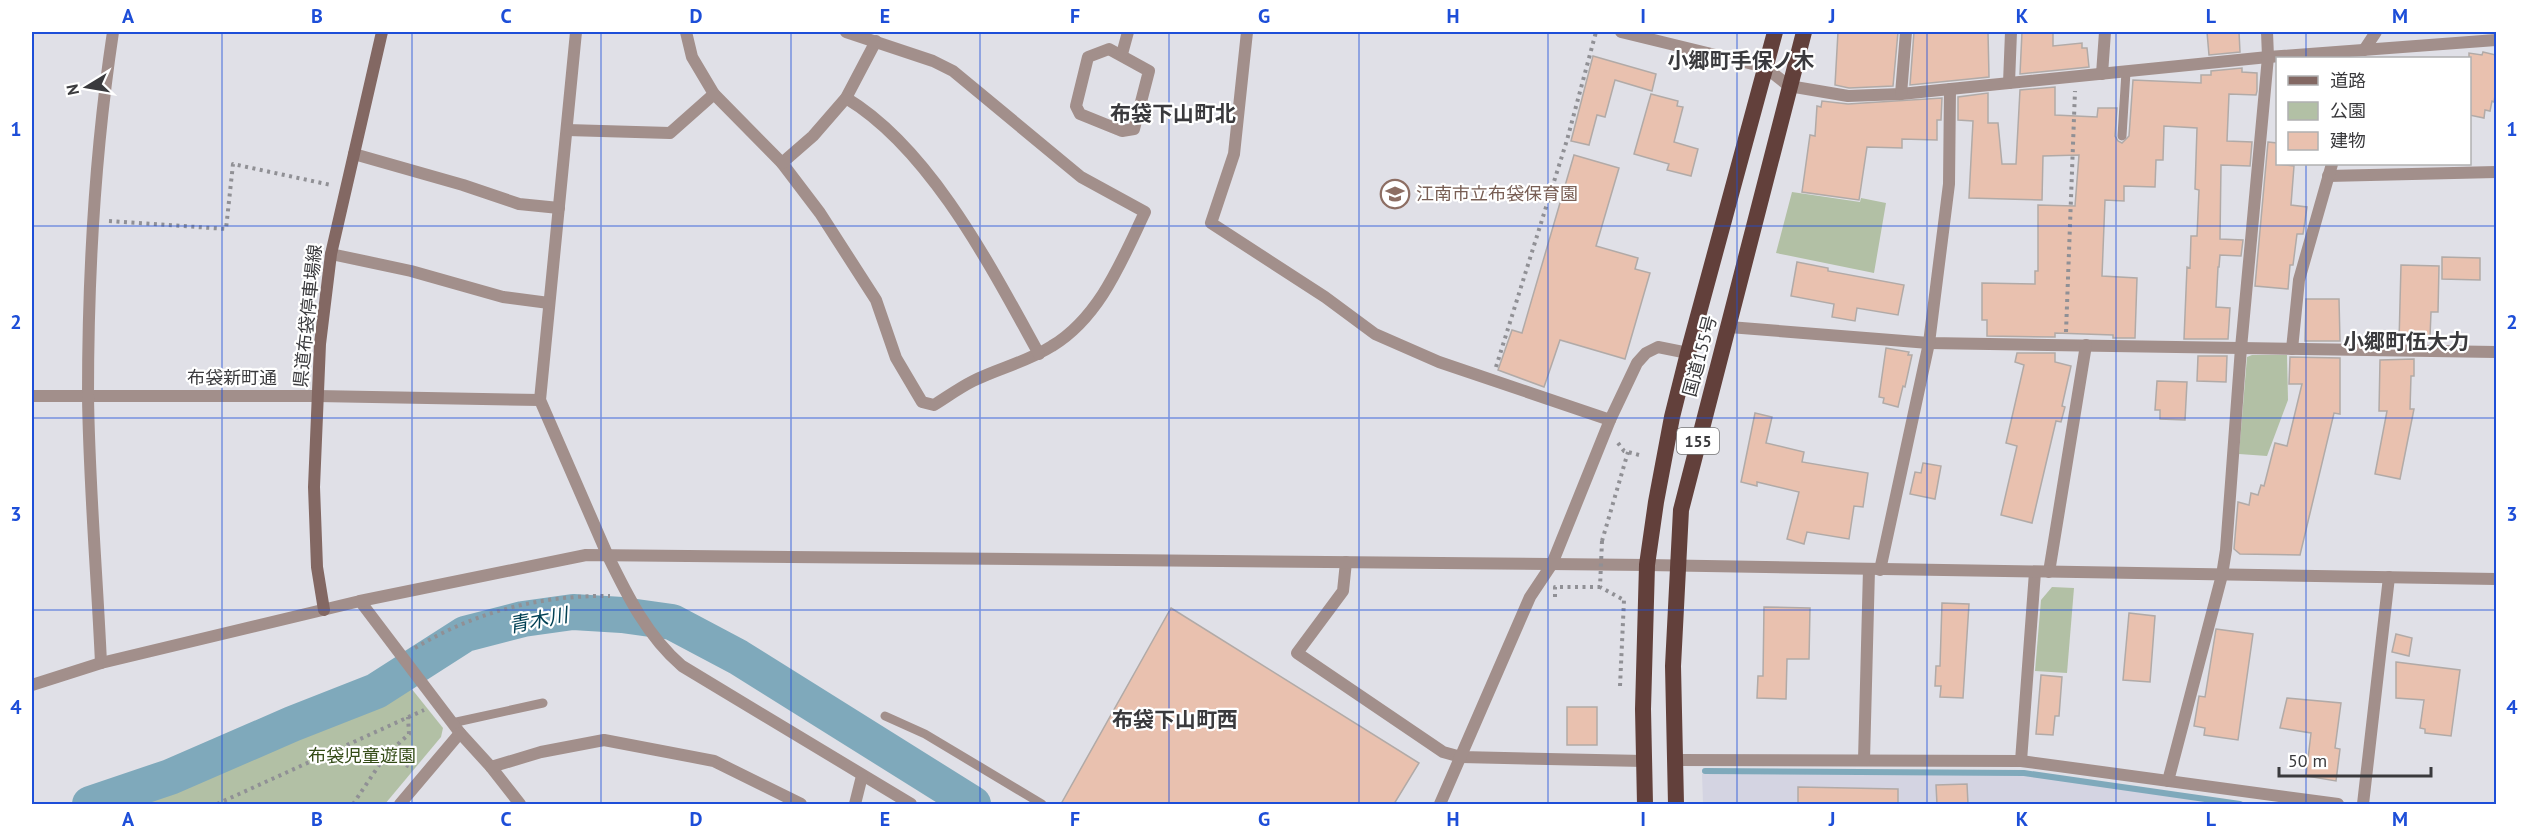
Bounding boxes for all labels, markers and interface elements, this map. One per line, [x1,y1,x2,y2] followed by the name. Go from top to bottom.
[122,3,135,29] text: A
[311,3,323,29] text: B
[500,3,512,29] text: C
[690,3,703,29] text: D
[880,3,890,29] text: E
[1070,3,1080,29] text: F
[1258,3,1270,29] text: G
[1446,3,1460,29] text: H
[1640,3,1646,29] text: I
[1828,3,1835,29] text: J
[2016,3,2029,29] text: K
[2206,3,2217,29] text: L
[2392,3,2408,29] text: M
[1668,47,1815,74] district label: 小郷町手保ノ木
[57,57,117,117] north arrow
[2276,57,2471,165] legend
[2330,69,2366,92] text: 道路
[61,83,83,97] text: N
[2330,99,2366,122] text: 公園
[1110,100,1236,127] district label: 布袋下山町北
[10,116,22,142] text: 1
[2506,116,2518,142] text: 1
[2330,129,2366,152] text: 建物
[1379,178,1411,210] school or university icon: 江南市立布袋保育園
[1416,182,1578,205] place label: 江南市立布袋保育園
[289,243,326,389] street label: 県道布袋停車場線
[10,309,22,335] text: 2
[2506,309,2518,335] text: 2
[1678,313,1721,399] street label: 国道155号
[2343,328,2469,355] district label: 小郷町伍大力
[187,366,277,389] street label: 布袋新町通
[1677,428,1719,454] road number: 155
[10,501,22,527] text: 3
[2506,501,2518,527] text: 3
[506,601,572,638] water label: 青木川
[10,694,22,720] text: 4
[2506,694,2518,720] text: 4
[1112,706,1238,733] district label: 布袋下山町西
[2279,740,2430,778] scale bar
[308,744,416,767] park label: 布袋児童遊園
[2288,749,2327,772] text: 50 m
[122,806,135,832] text: A
[311,806,323,832] text: B
[500,806,512,832] text: C
[690,806,703,832] text: D
[880,806,890,832] text: E
[1070,806,1080,832] text: F
[1258,806,1270,832] text: G
[1446,806,1460,832] text: H
[1640,806,1646,832] text: I
[1828,806,1835,832] text: J
[2016,806,2029,832] text: K
[2206,806,2217,832] text: L
[2392,806,2408,832] text: M

